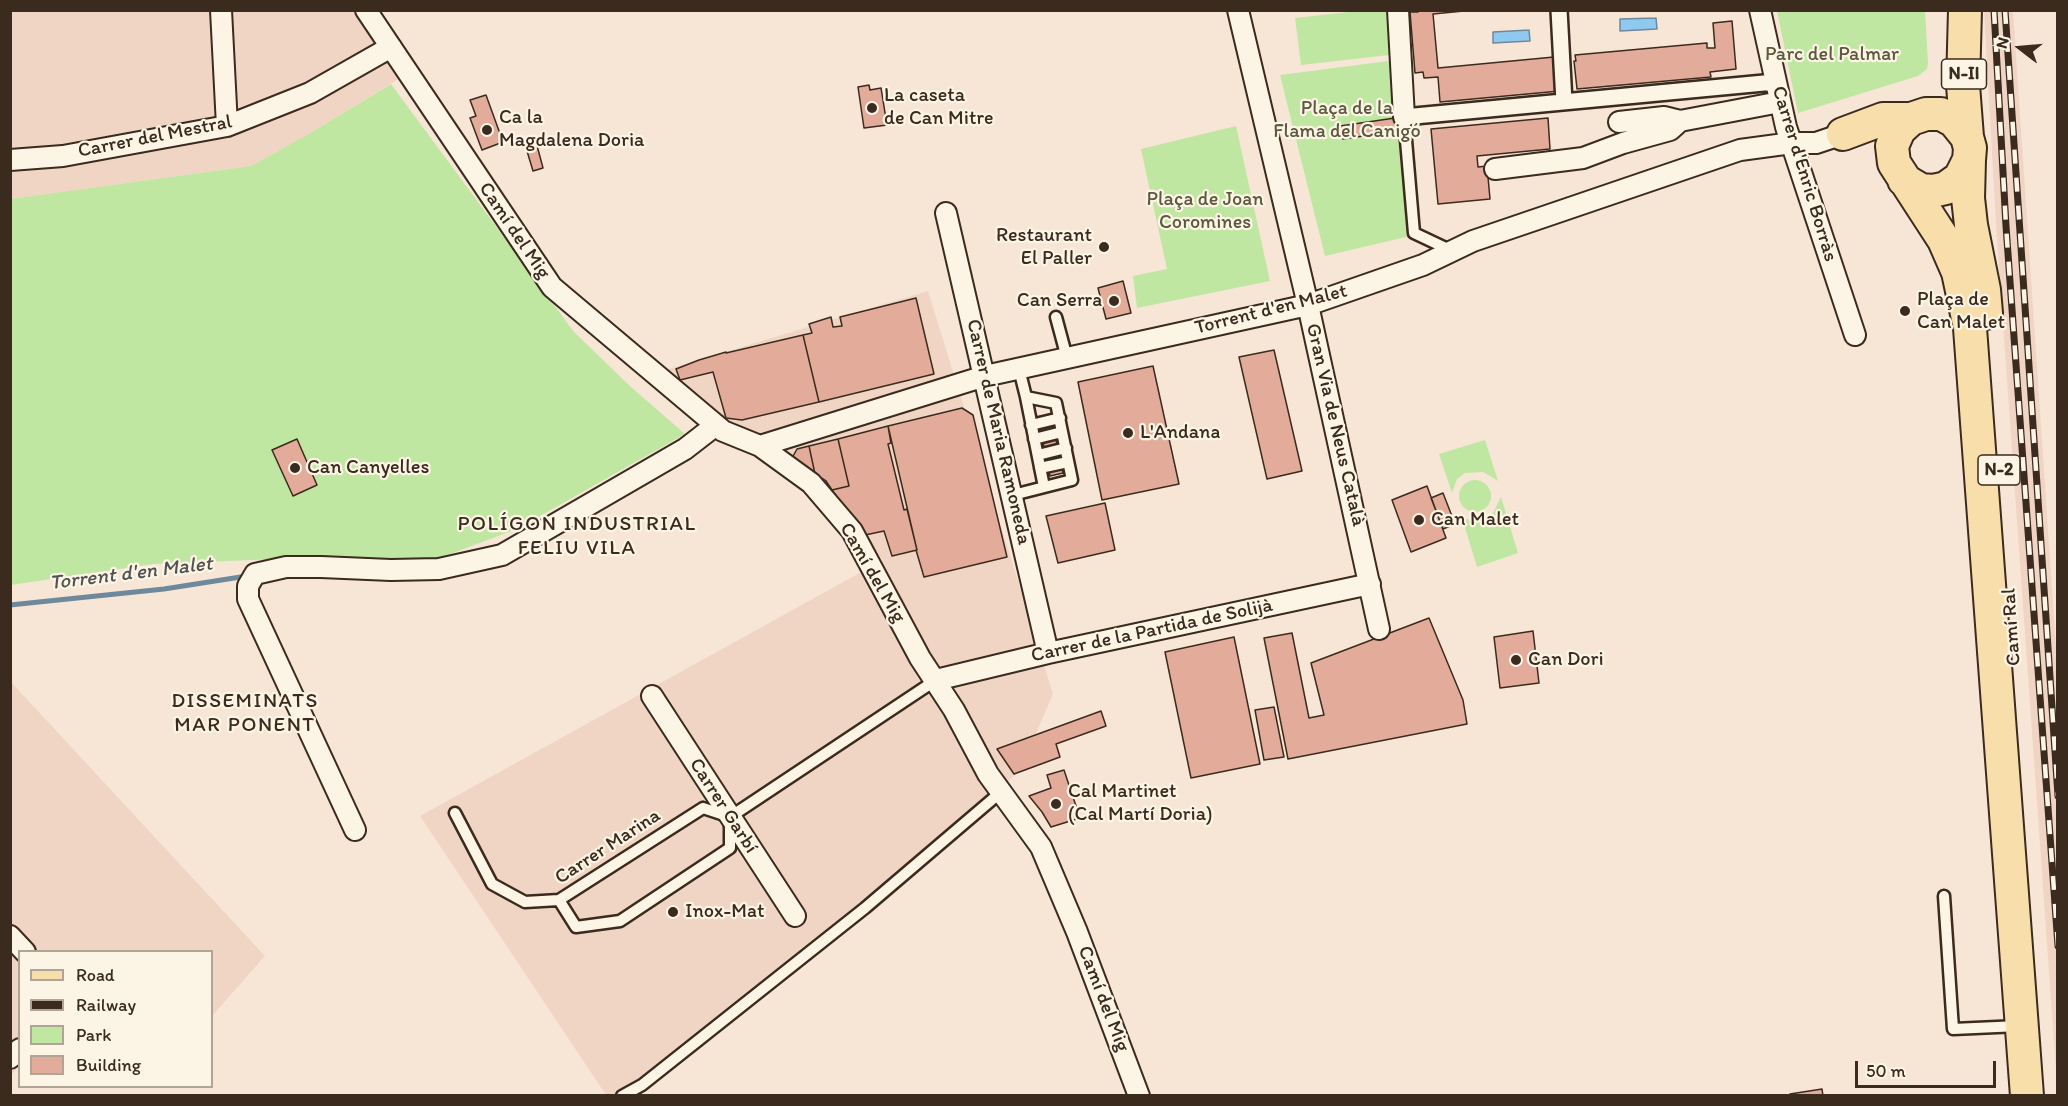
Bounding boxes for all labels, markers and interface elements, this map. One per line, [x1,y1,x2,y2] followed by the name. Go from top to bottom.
[1990,18,2050,78] north arrow
[1992,35,2013,51] text: N
[1765,43,1899,67] park label: Parc del Palmar
[1942,59,1986,89] road number: N-II
[1766,83,1842,265] street label: Carrer d'Enric Borràs
[884,84,993,131] place label: La caseta de Can Mitre
[1273,97,1421,144] park label: Plaça de la Flama del Canigó
[865,101,879,115] marker: La caseta de Can Mitre
[499,106,644,153] place label: Ca la Magdalena Doria
[76,110,234,164] street label: Carrer del Mestral
[480,123,494,137] marker: Ca la Magdalena Doria
[473,178,555,284] street label: Camí del Mig
[1147,188,1263,235] park label: Plaça de Joan Coromines
[996,224,1092,271] place label: Restaurant El Paller
[1097,240,1111,254] marker: Restaurant El Paller
[1192,279,1350,341] street label: Torrent d'en Malet
[1917,288,2005,335] place label: Plaça de Can Malet
[1017,289,1102,313] place label: Can Serra
[1107,294,1121,308] marker: Can Serra
[1898,304,1912,318] marker: Plaça de Can Malet
[960,317,1036,547] street label: Carrer de Maria Ramoneda
[1300,321,1370,529] street label: Gran Via de Neus Català
[1140,421,1220,445] place label: L'Andana
[1121,426,1135,440] marker: L'Andana
[1978,455,2020,485] road number: N-2
[307,456,429,480] place label: Can Canyelles
[288,461,302,475] marker: Can Canyelles
[1431,508,1519,532] place label: Can Malet
[458,512,696,562] district label: POLÍGON INDUSTRIAL FELIU VILA
[1412,513,1426,527] marker: Can Malet
[834,519,910,627] street label: Camí del Mig
[48,552,214,596] water label: Torrent d'en Malet
[1997,587,2027,667] street label: Camí Ral
[1029,594,1275,668] street label: Carrer de la Partida de Solijà
[1528,648,1604,672] place label: Can Dori
[1509,653,1523,667] marker: Can Dori
[170,689,320,739] district label: DISSEMINATS MAR PONENT
[683,754,763,858] street label: Carrer Garbí
[1068,780,1213,827] place label: Cal Martinet (Cal Martí Doria)
[1049,797,1063,811] marker: Cal Martinet (Cal Martí Doria)
[551,804,665,890] street label: Carrer Marina
[685,900,764,924] place label: Inox-Mat
[666,905,680,919] marker: Inox-Mat
[1072,943,1134,1055] street label: Camí del Mig
[18,950,213,1088] legend
[76,964,115,986] text: Road
[76,994,136,1016] text: Railway
[76,1024,111,1046] text: Park
[1858,1049,1999,1087] scale bar
[76,1054,141,1076] text: Building
[1866,1060,1906,1082] text: 50 m

